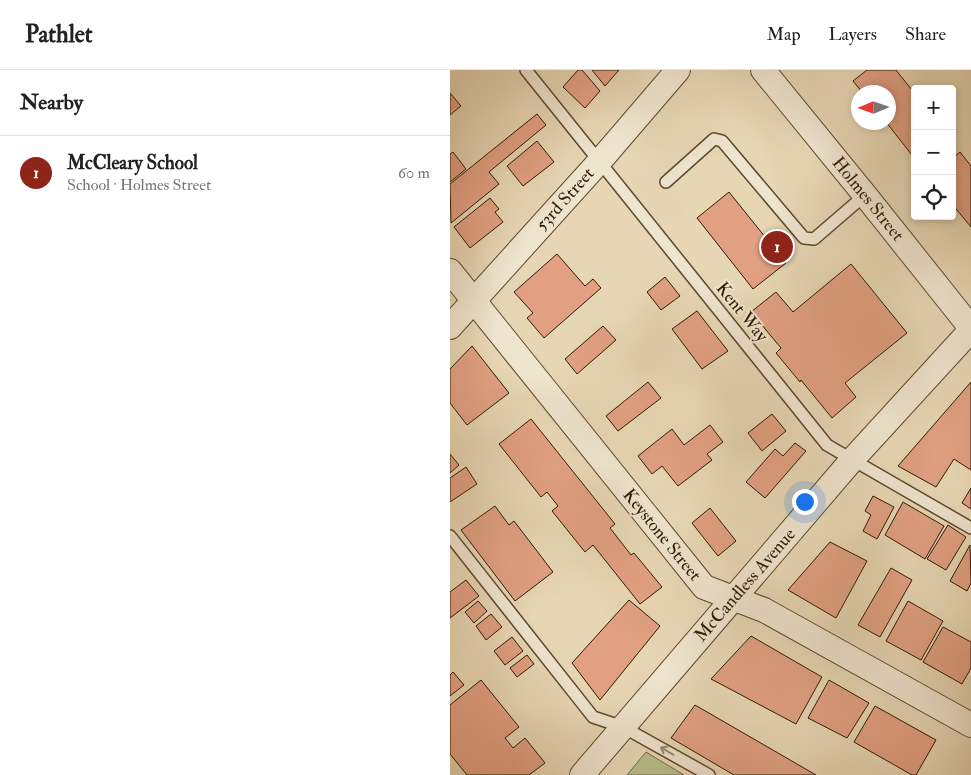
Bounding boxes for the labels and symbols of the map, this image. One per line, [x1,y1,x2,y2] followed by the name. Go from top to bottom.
[851,85,896,130] north arrow
[827,152,909,246] street label: Holmes Street
[531,162,600,235] street label: 53rd Street
[761,228,793,266] pin: 1
[711,277,774,347] street label: Kent Way
[618,484,706,586] street label: Keystone Street
[792,489,818,515] your location
[689,523,801,647] street label: McCandless Avenue
[659,746,674,756] one-way arrow

